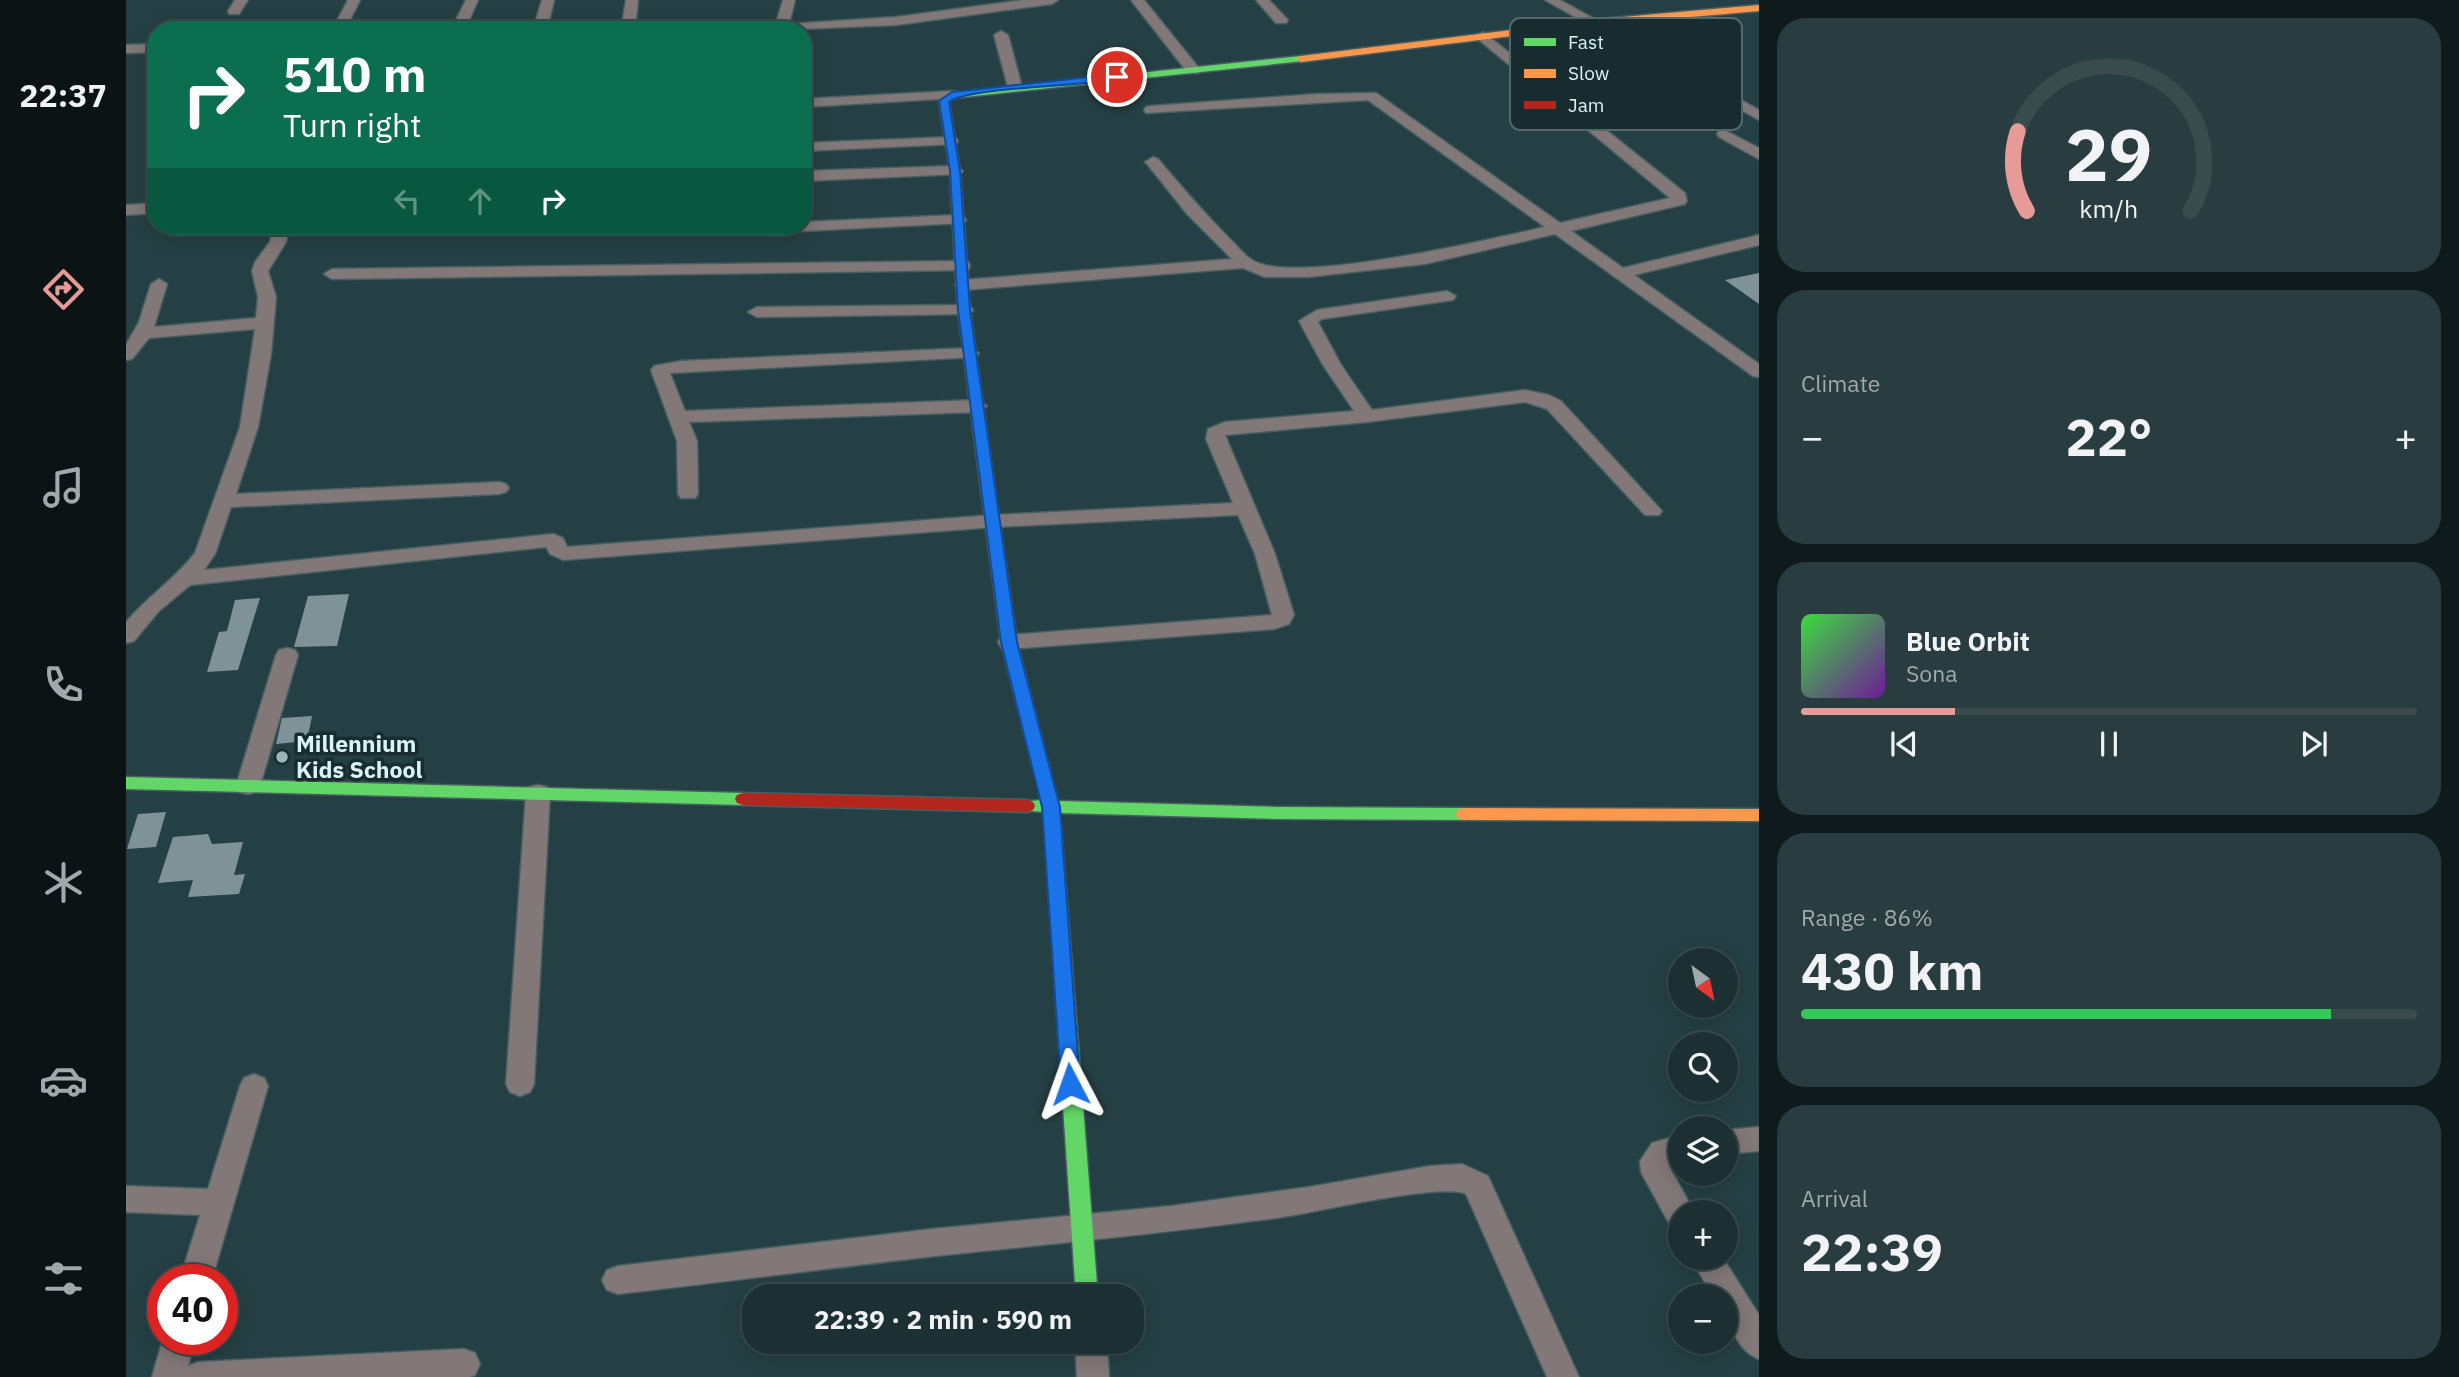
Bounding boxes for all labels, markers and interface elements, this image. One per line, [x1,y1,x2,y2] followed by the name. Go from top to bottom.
[1510,18,1742,130] legend
[1568,30,1604,54] text: Fast
[283,42,427,105] text: 510 m
[1087,47,1147,107] pin
[168,49,259,140] icon: right
[1098,58,1136,96] icon: arrive
[1568,61,1609,85] text: Slow
[19,74,107,116] text: 22:37
[1568,93,1604,117] text: Jam
[283,104,421,146] text: Turn right
[2065,106,2153,201] text: 29
[388,182,426,220] icon: left
[461,182,499,220] icon: ahead
[534,182,572,220] icon: right
[2080,192,2138,225] text: km/h
[39,265,88,314] icon: directions
[1801,368,1880,398] text: Climate
[2066,403,2152,470] text: 22°
[1801,412,1824,461] text: −
[2394,412,2417,461] text: +
[39,463,88,512] icon: music
[1906,624,2030,658] text: Blue Orbit
[1906,658,1958,688] text: Sona
[39,660,88,709] icon: phone
[1885,725,1923,763] icon: previous
[2090,725,2128,763] icon: pause
[2295,725,2333,763] icon: next
[296,728,422,784] place label: Millennium Kids School
[274,749,290,765] marker: Millennium Kids School
[39,858,88,907] icon: climate
[1801,902,1933,932] text: Range · 86%
[1801,937,1983,1004] text: 430 km
[1668,948,1738,1018] north arrow
[1668,948,1738,1354] map controls
[1668,1032,1738,1102] button: search
[1033,1047,1107,1121] position arrow
[39,1056,88,1105] icon: car
[1668,1116,1738,1186] button: layers
[1801,1183,1868,1213] text: Arrival
[1668,1200,1738,1270] button: +
[1801,1218,1943,1285] text: 22:39
[39,1254,88,1303] icon: filters
[147,1264,238,1355] speed limit sign: 40
[1668,1284,1738,1354] button: −
[814,1302,1072,1336] text: 22:39 · 2 min · 590 m

